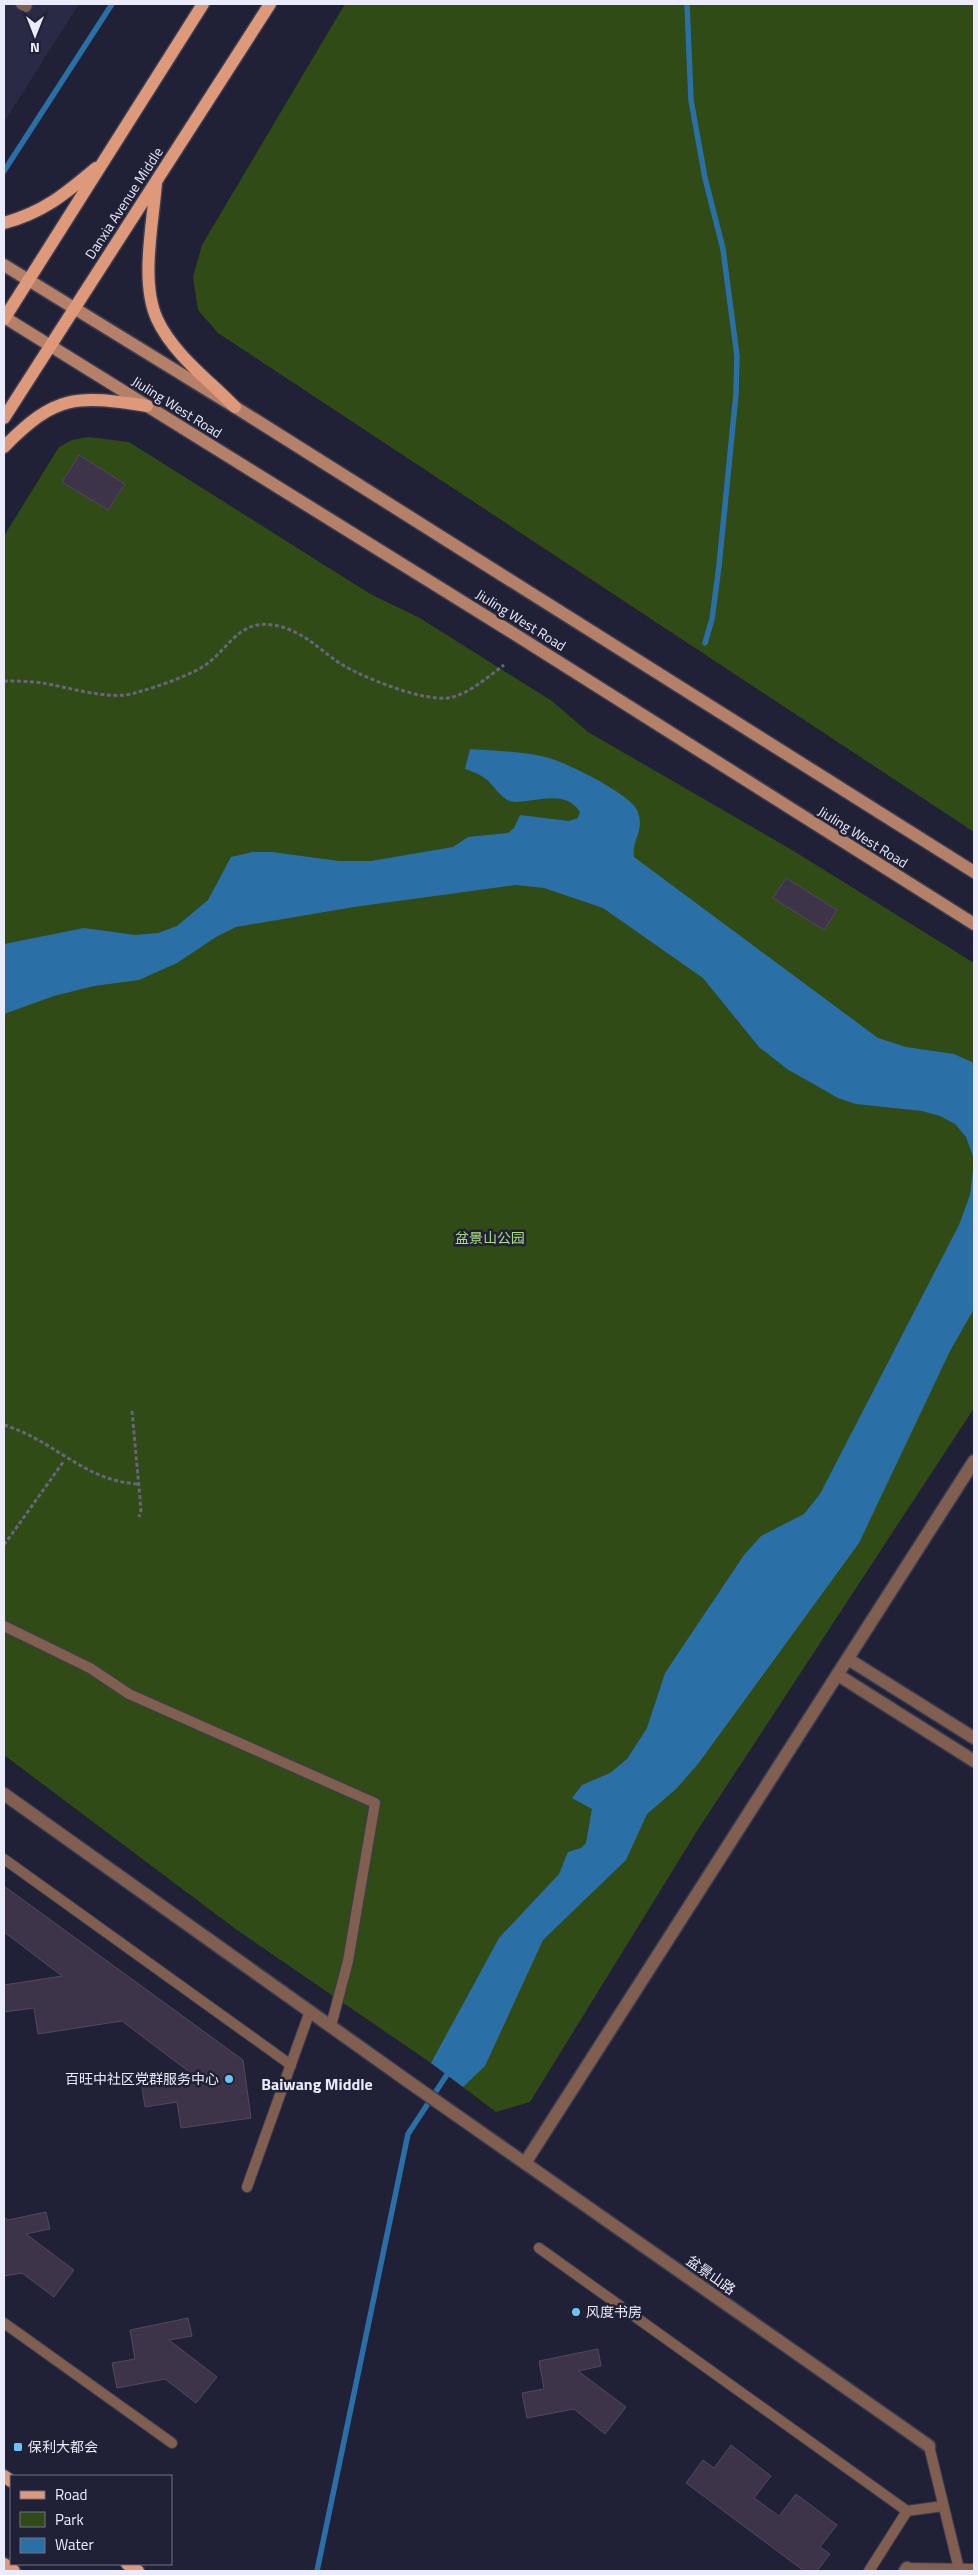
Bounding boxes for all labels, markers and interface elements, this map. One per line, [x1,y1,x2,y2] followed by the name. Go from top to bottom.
[10,10,60,60] north arrow
[30,38,40,59] text: N
[79,143,168,263] street label: Danxia Avenue Middle
[128,370,226,443] street label: Jiuling West Road
[472,583,570,656] street label: Jiuling West Road
[814,800,912,873] street label: Jiuling West Road
[455,1227,525,1248] park label: 盆景山公园
[65,2068,219,2089] place label: 百旺中社区党群服务中心
[261,2072,373,2096] district label: Baiwang Middle
[223,2073,235,2085] marker: 百旺中社区党群服务中心
[682,2250,740,2299] street label: 盆景山路
[586,2301,642,2322] place label: 风度书房
[570,2306,582,2318] marker: 风度书房
[28,2436,98,2457] place label: 保利大都会
[12,2441,24,2453] marker: 保利大都会
[10,2475,172,2565] legend
[55,2483,87,2506] text: Road
[55,2508,84,2531] text: Park
[55,2533,94,2556] text: Water

